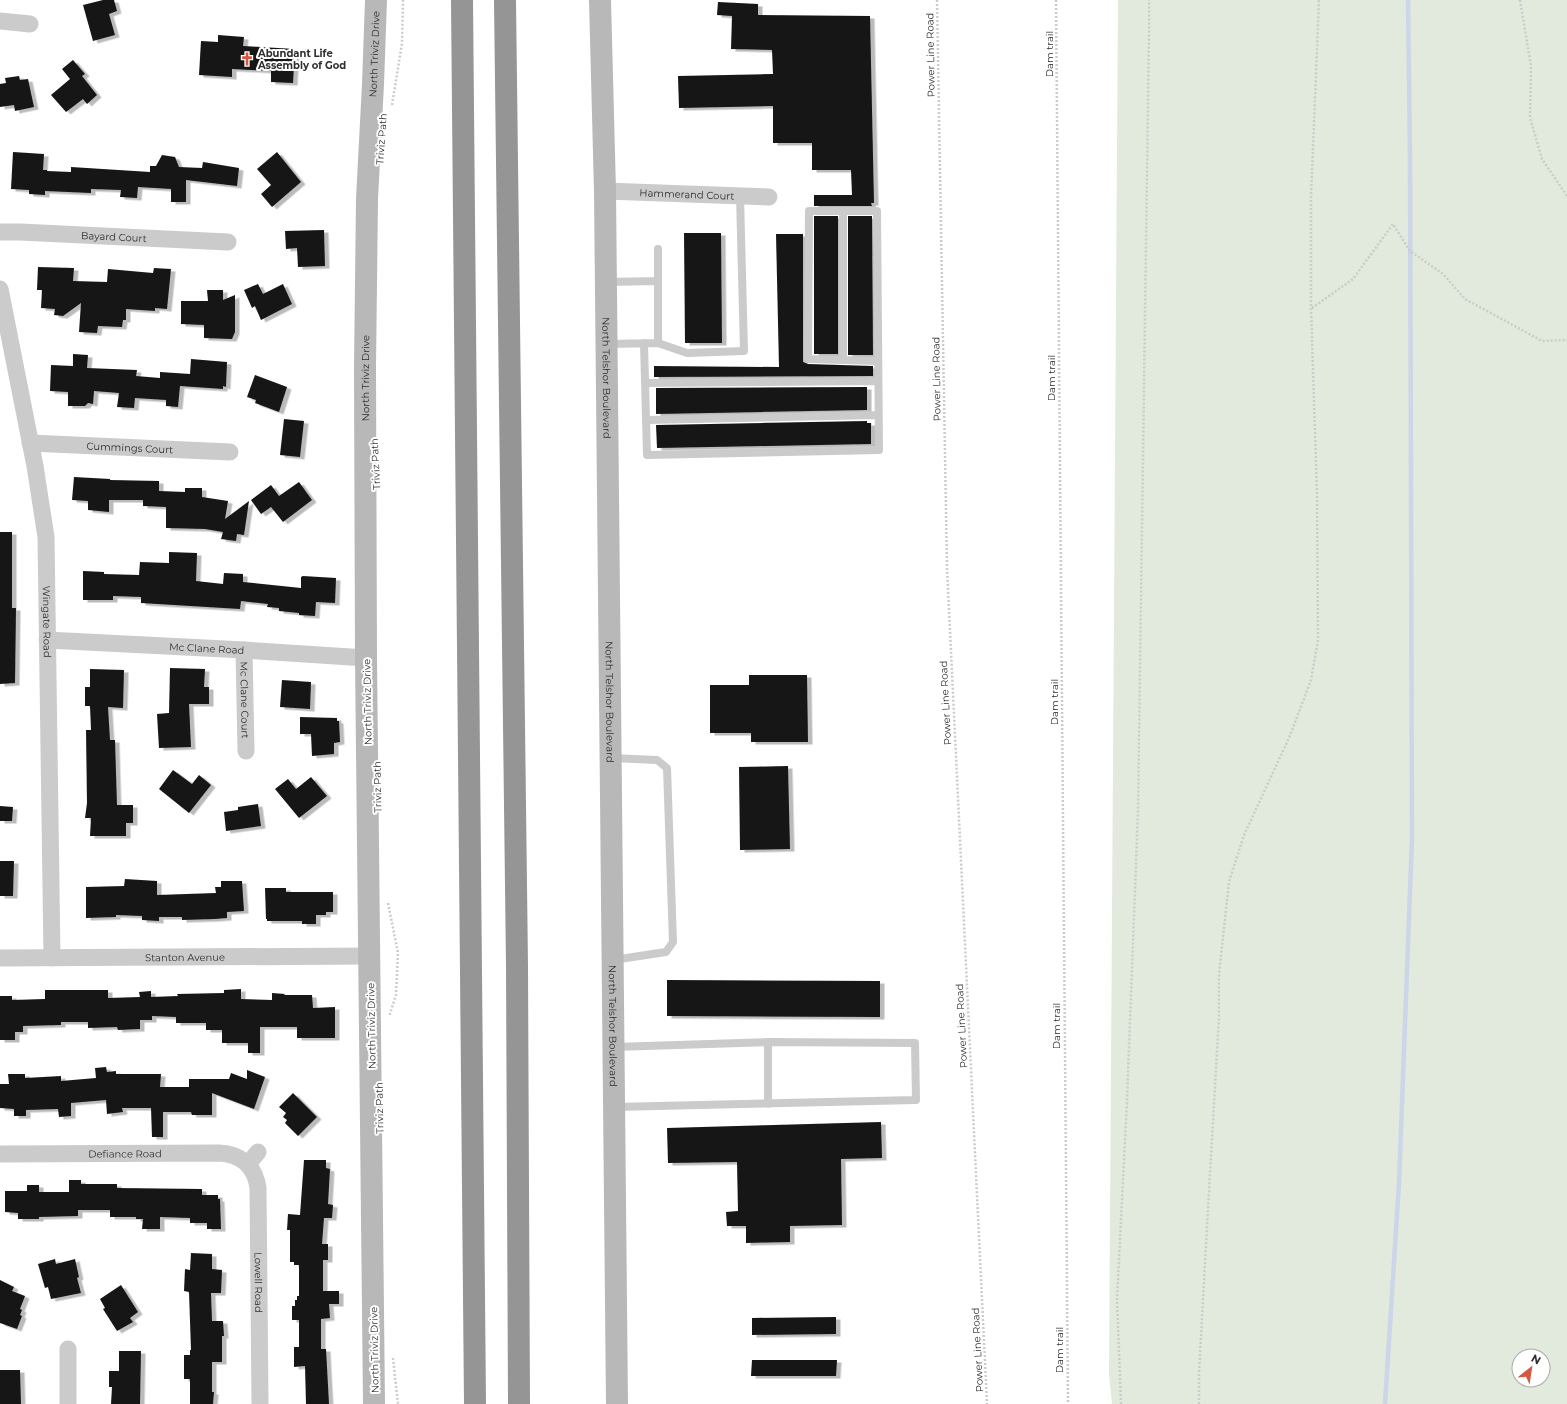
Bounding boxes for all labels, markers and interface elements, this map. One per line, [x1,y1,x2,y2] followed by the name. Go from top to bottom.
[366,11,383,98] street label: North Triviz Drive
[923,13,938,97] street label: Power Line Road
[1043,31,1056,77] street label: Dam trail
[257,47,346,72] place label: Abundant Life Assembly of God
[239,51,255,67] church icon: Abundant Life Assembly of God
[373,113,390,165] street label: Triviz Path
[639,186,735,203] street label: Hammerand Court
[81,229,147,245] street label: Bayard Court
[599,317,613,439] street label: North Telshor Boulevard
[359,335,372,421] street label: North Triviz Drive
[929,337,944,421] street label: Power Line Road
[1045,355,1058,401] street label: Dam trail
[368,438,383,490] street label: Triviz Path
[86,440,174,456] street label: Cummings Court
[40,586,54,658] street label: Wingate Road
[169,640,245,657] street label: Mc Clane Road
[602,641,617,763] street label: North Telshor Boulevard
[360,659,375,745] street label: North Triviz Drive
[937,660,954,746] street label: Power Line Road
[237,661,252,739] street label: Mc Clane Court
[1048,679,1061,725] street label: Dam trail
[371,761,384,813] street label: Triviz Path
[145,951,225,964] street label: Stanton Avenue
[606,965,620,1087] street label: North Telshor Boulevard
[364,983,379,1069] street label: North Triviz Drive
[953,983,970,1069] street label: Power Line Road
[1050,1003,1063,1049] street label: Dam trail
[373,1082,386,1134] street label: Triviz Path
[88,1147,162,1161] street label: Defiance Road
[252,1252,265,1313] street label: Lowell Road
[367,1307,382,1393] street label: North Triviz Drive
[969,1307,986,1393] street label: Power Line Road
[1053,1327,1066,1373] street label: Dam trail
[1511,1348,1551,1388] north arrow
[1529,1351,1543,1368] text: N

